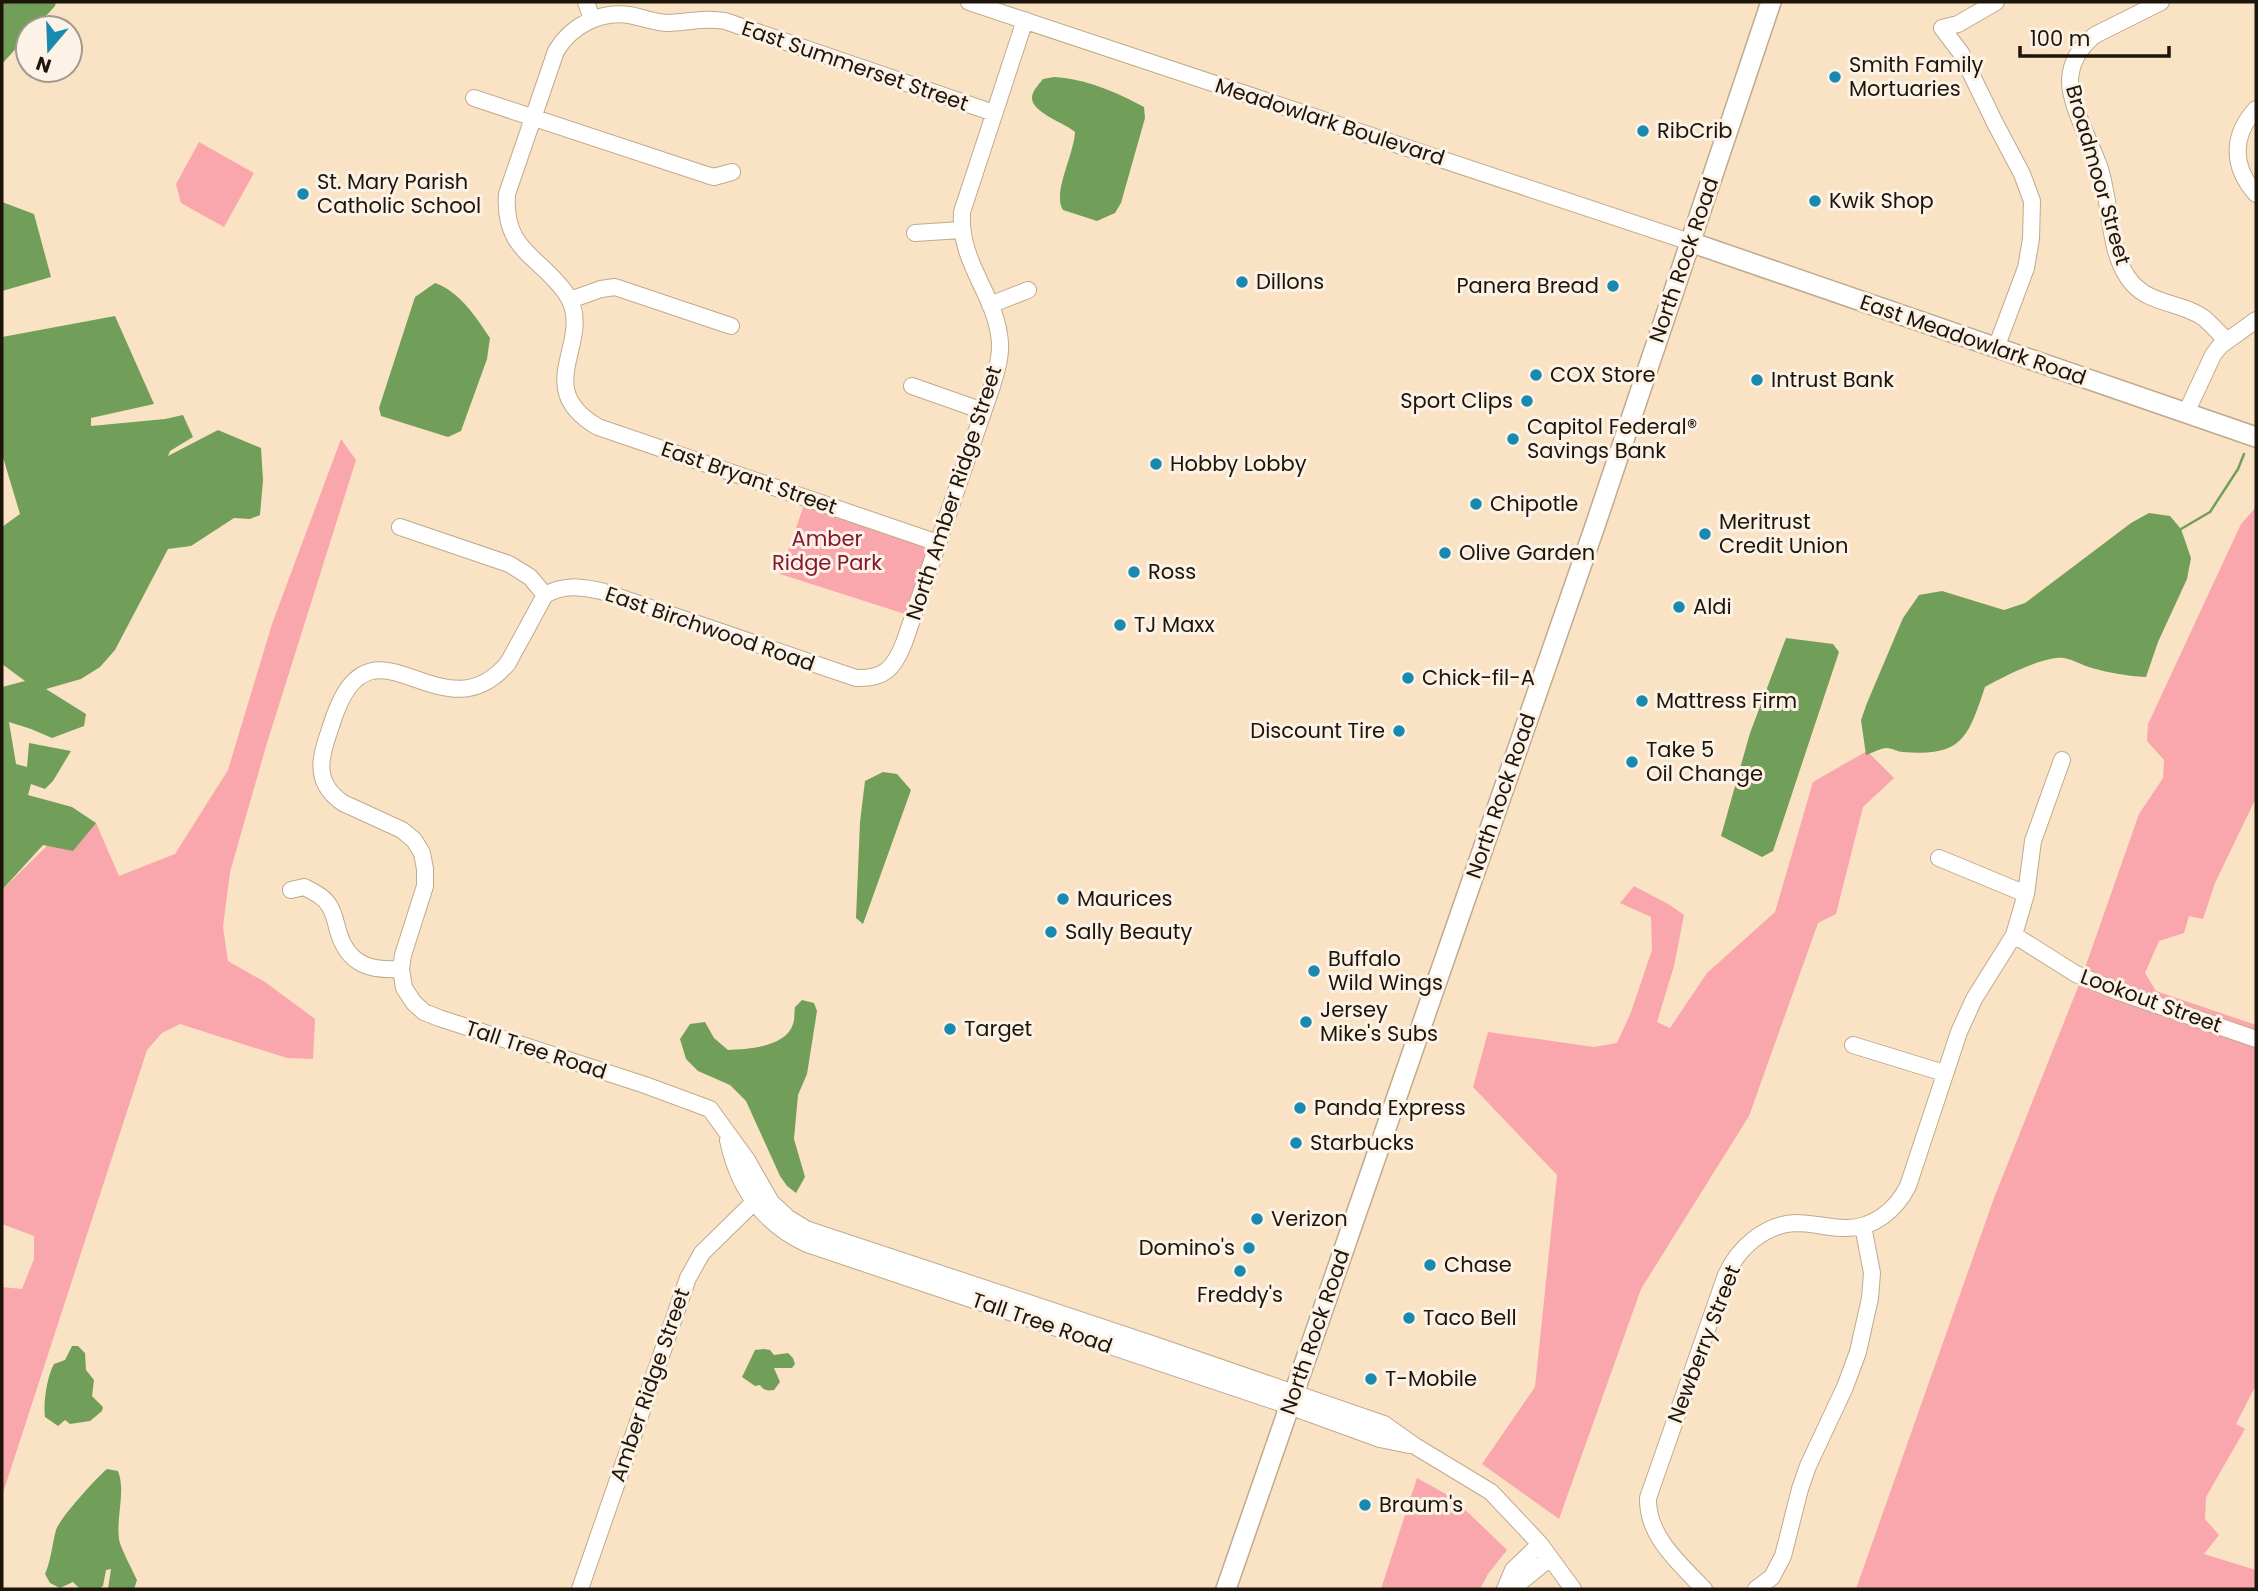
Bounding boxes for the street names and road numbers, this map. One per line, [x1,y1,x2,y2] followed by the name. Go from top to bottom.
[738,13,972,118] street label: East Summerset Street
[1212,71,1449,172] street label: Meadowlark Boulevard
[2059,81,2138,268] street label: Broadmoor Street
[1642,173,1725,346] street label: North Rock Road
[1856,287,2090,392] street label: East Meadowlark Road
[899,362,1008,624] street label: North Amber Ridge Street
[657,434,841,521] street label: East Bryant Street
[602,579,819,678] street label: East Birchwood Road
[1459,709,1542,882] street label: North Rock Road
[2076,962,2226,1040] street label: Lookout Street
[462,1013,611,1086] street label: Tall Tree Road
[1273,1245,1356,1418] street label: North Rock Road
[1660,1261,1747,1427] street label: Newberry Street
[603,1284,696,1485] street label: Amber Ridge Street
[968,1285,1116,1360] street label: Tall Tree Road

